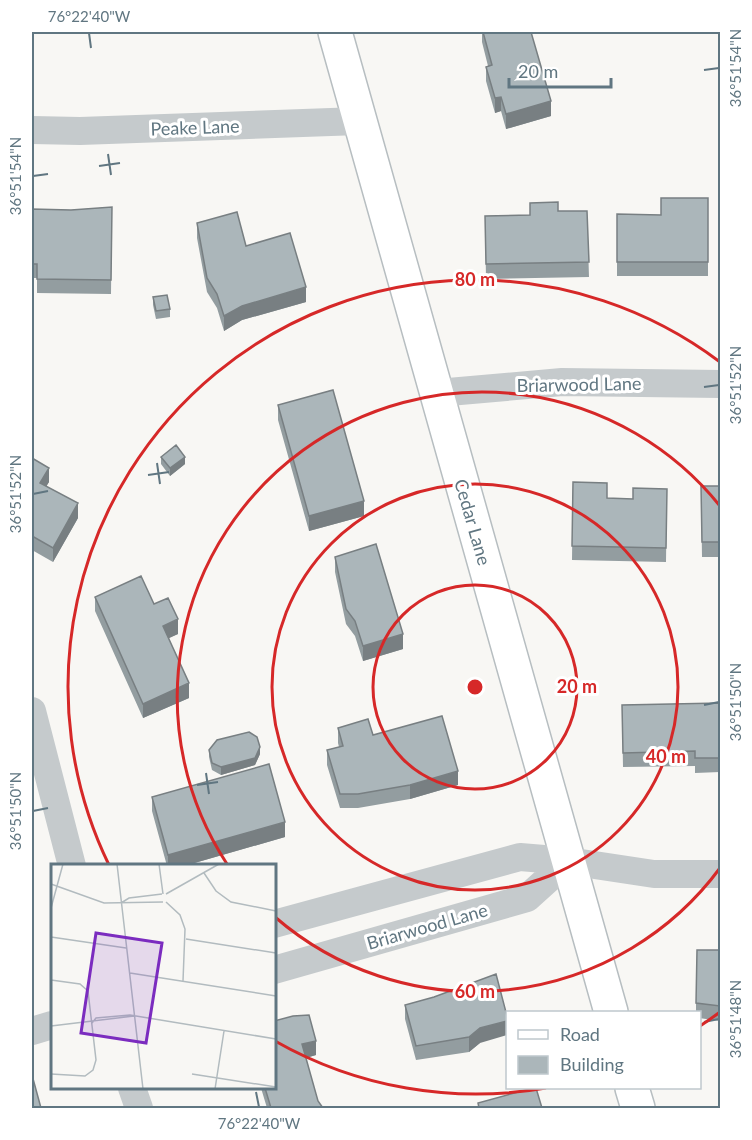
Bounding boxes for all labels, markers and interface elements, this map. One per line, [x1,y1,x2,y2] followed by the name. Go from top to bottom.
[48,7,131,25] text: 76°22'40"W
[726,29,744,107] text: 36°51'54"N
[509,51,611,89] scale bar
[518,60,558,82] text: 20 m
[150,114,240,140] street label: Peake Lane
[6,137,24,215] text: 36°51'54"N
[455,268,495,290] text: 80 m
[726,346,744,424] text: 36°51'52"N
[516,372,642,396] street label: Briarwood Lane
[6,455,24,533] text: 36°51'52"N
[450,476,496,568] street label: Cedar Lane
[726,663,744,741] text: 36°51'50"N
[557,675,597,697] text: 20 m
[465,677,485,697] centre of rings
[646,745,686,767] text: 40 m
[6,772,24,850] text: 36°51'50"N
[51,864,276,1089] inset map
[364,898,490,954] street label: Briarwood Lane
[455,980,495,1002] text: 60 m
[726,980,744,1058] text: 36°51'48"N
[506,1011,701,1089] legend
[560,1023,600,1045] text: Road
[560,1053,624,1075] text: Building
[218,1114,301,1132] text: 76°22'40"W

